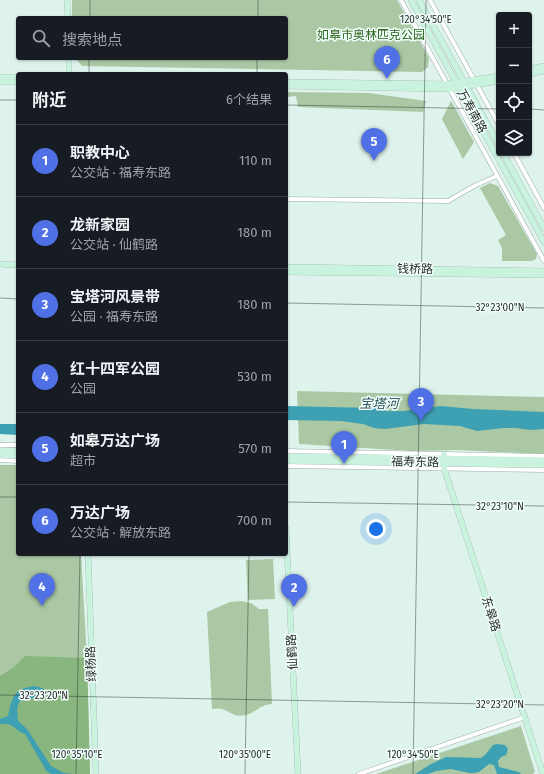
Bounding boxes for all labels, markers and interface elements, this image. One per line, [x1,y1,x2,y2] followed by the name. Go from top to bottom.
[496,12,532,156] map controls
[496,12,532,48] button: +
[400,14,452,26] text: 120°34'50"E
[16,16,288,60] search box
[30,27,52,49] icon: search
[317,28,425,42] park label: 如皋市奥林匹克公园
[62,31,122,49] text: 搜索地点
[374,46,400,79] pin: 6
[496,48,532,84] button: −
[496,84,532,120] button: locate
[454,87,490,135] street label: 万寿南路
[32,90,66,111] text: 附近
[226,92,272,107] text: 6个结果
[496,120,532,156] button: layers
[361,128,387,161] pin: 5
[70,144,130,162] text: 职教中心
[42,153,48,168] text: 1
[239,153,272,168] text: 110 m
[70,165,171,180] text: 公交站 · 福寿东路
[70,216,130,234] text: 龙新家园
[42,225,48,240] text: 2
[237,225,272,240] text: 180 m
[70,237,158,252] text: 公交站 · 仙鹤路
[397,262,433,276] street label: 钱桥路
[70,288,160,306] text: 宝塔河风景带
[42,297,48,312] text: 3
[237,297,272,312] text: 180 m
[476,302,524,314] text: 32°23'00"N
[70,309,158,324] text: 公园 · 福寿东路
[70,360,160,378] text: 红十四军公园
[41,369,49,384] text: 4
[237,369,272,384] text: 530 m
[70,381,96,396] text: 公园
[408,388,434,421] pin: 3
[359,396,402,411] water label: 宝塔河
[331,431,357,464] pin: 1
[70,432,160,450] text: 如皋万达广场
[42,441,48,456] text: 5
[238,441,272,456] text: 570 m
[70,453,96,468] text: 超市
[391,455,439,469] street label: 福寿东路
[476,501,524,513] text: 32°23'10"N
[70,504,130,522] text: 万达广场
[41,513,49,528] text: 6
[237,513,272,528] text: 700 m
[366,519,386,539] your location
[70,525,171,540] text: 公交站 · 解放东路
[29,573,55,606] pin: 4
[281,574,307,607] pin: 2
[479,595,503,633] street label: 东皋路
[284,634,300,670] street label: 仙鹤路
[83,646,99,682] street label: 绿杨路
[20,690,68,702] text: 32°23'20"N
[476,699,524,711] text: 32°23'20"N
[51,749,103,761] text: 120°35'10"E
[219,749,271,761] text: 120°35'00"E
[387,749,439,761] text: 120°34'50"E

